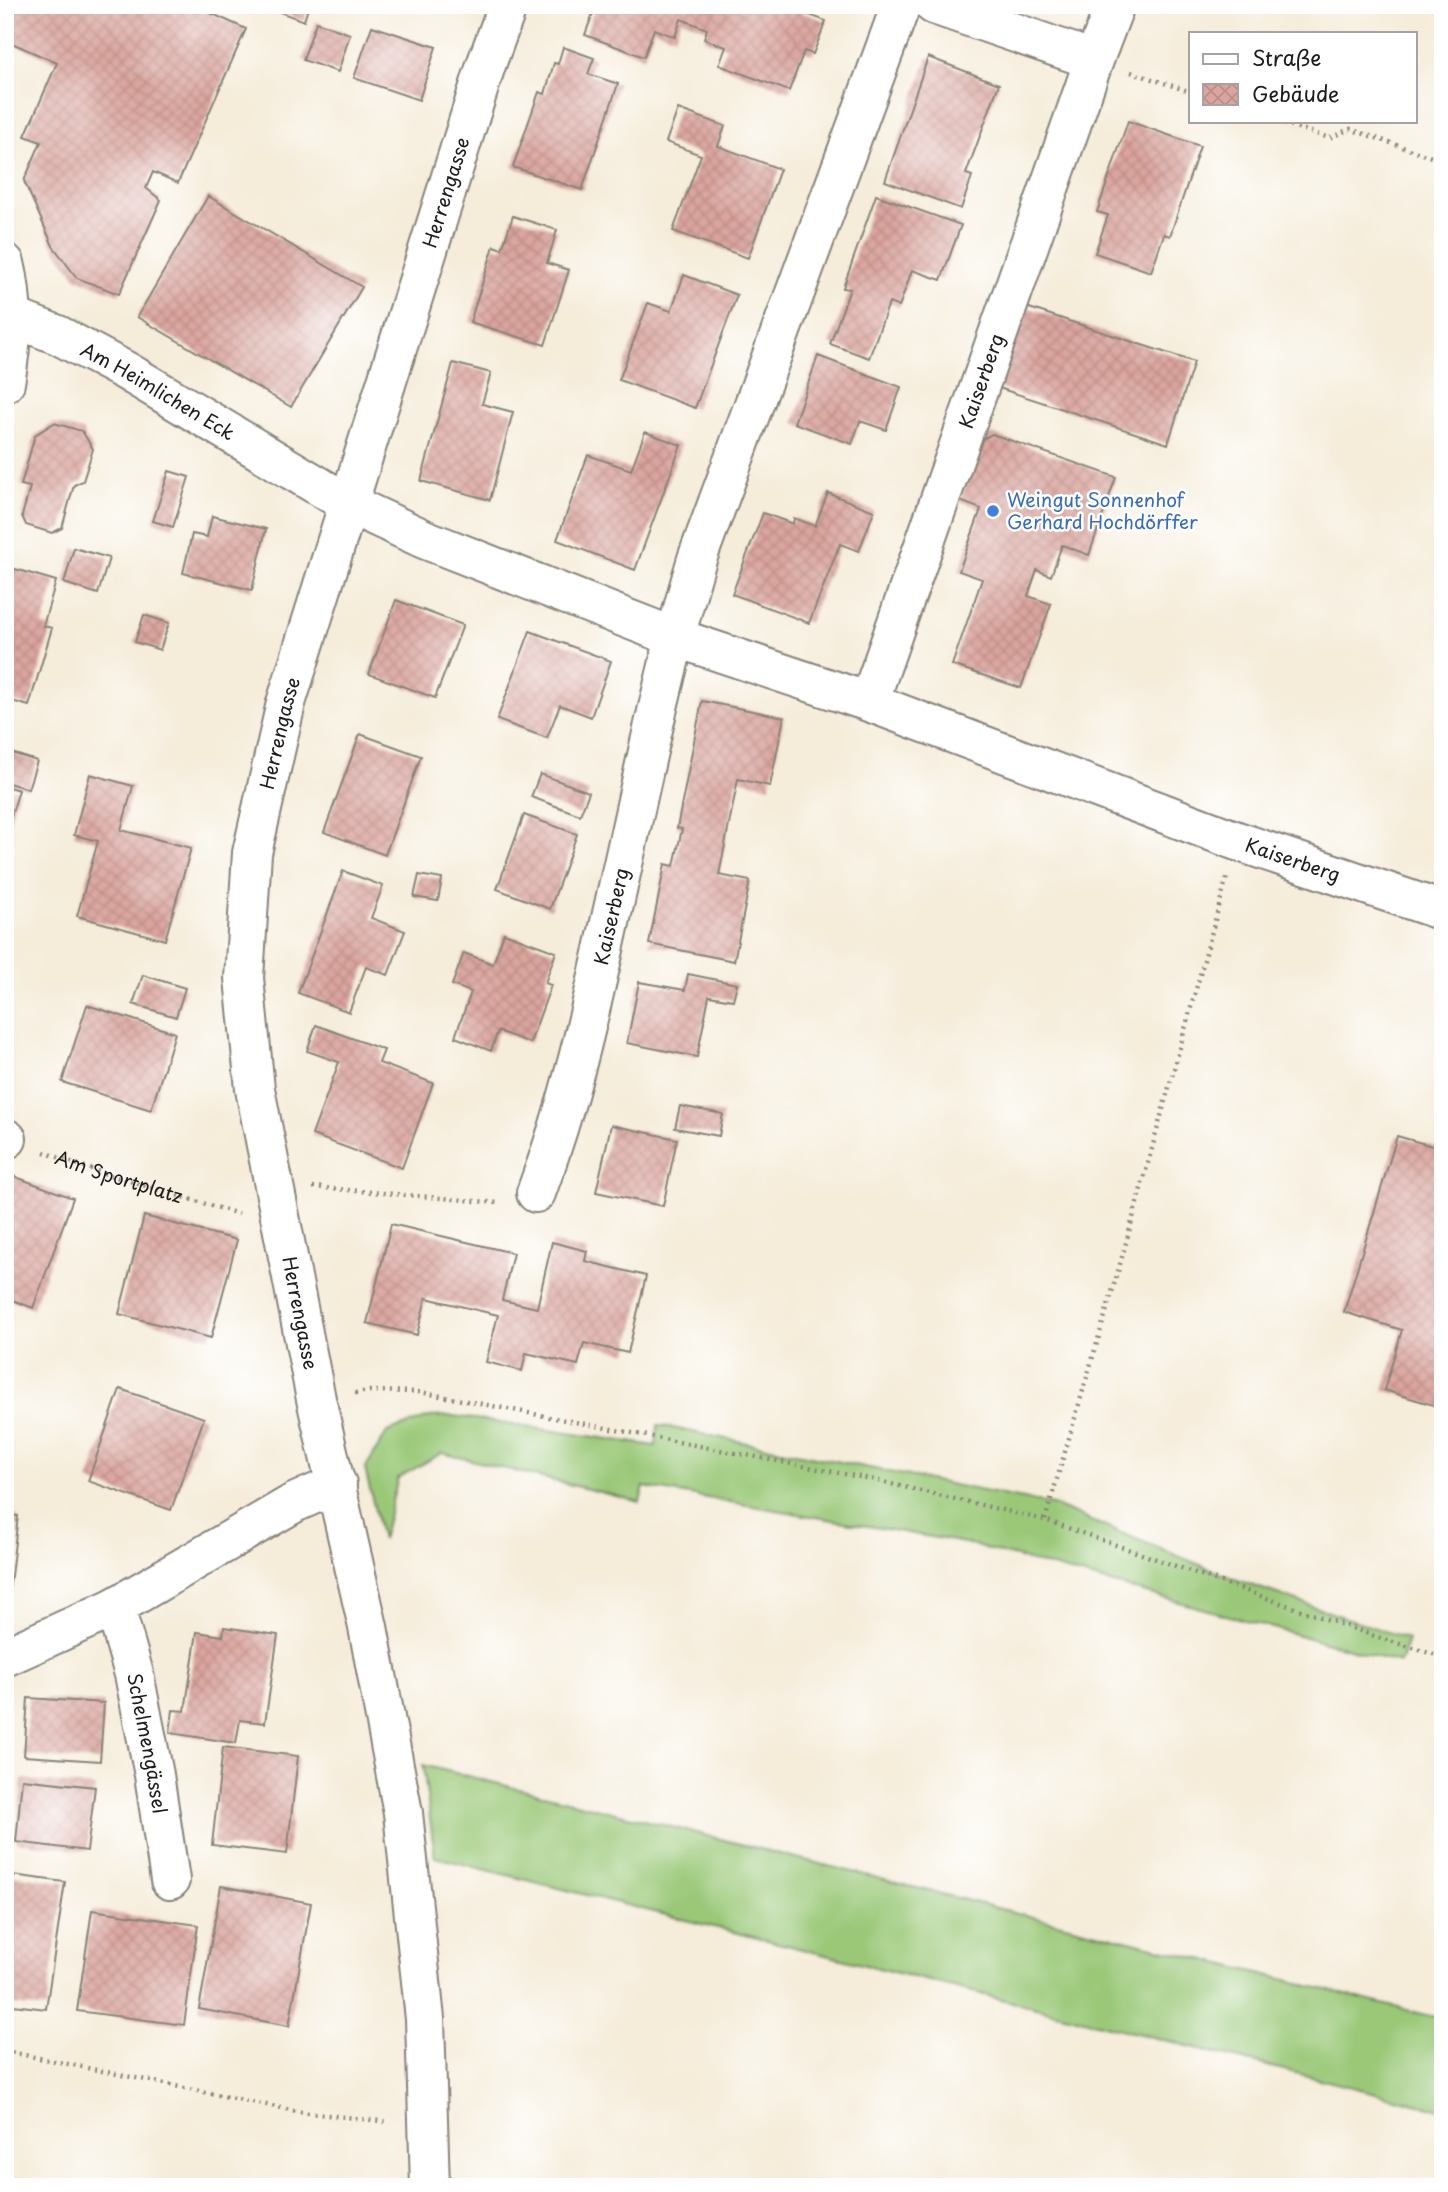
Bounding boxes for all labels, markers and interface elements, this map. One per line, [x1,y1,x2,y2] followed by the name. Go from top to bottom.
[1189,32,1416,122] legend
[1252,41,1321,73] text: Straße
[1252,77,1339,109] text: Gebäude
[415,133,476,251] street label: Herrengasse
[951,330,1010,432] street label: Kaiserberg
[76,335,241,446] street label: Am Heimlichen Eck
[1007,485,1198,535] place label: Weingut Sonnenhof Gerhard Hochdörffer
[985,503,1001,519] marker: Weingut Sonnenhof Gerhard Hochdörffer
[252,673,306,792] street label: Herrengasse
[1242,830,1344,888] street label: Kaiserberg
[586,865,635,967] street label: Kaiserberg
[52,1142,186,1209] street label: Am Sportplatz
[276,1254,326,1372] street label: Herrengasse
[121,1670,175,1815] street label: Schelmengässel

